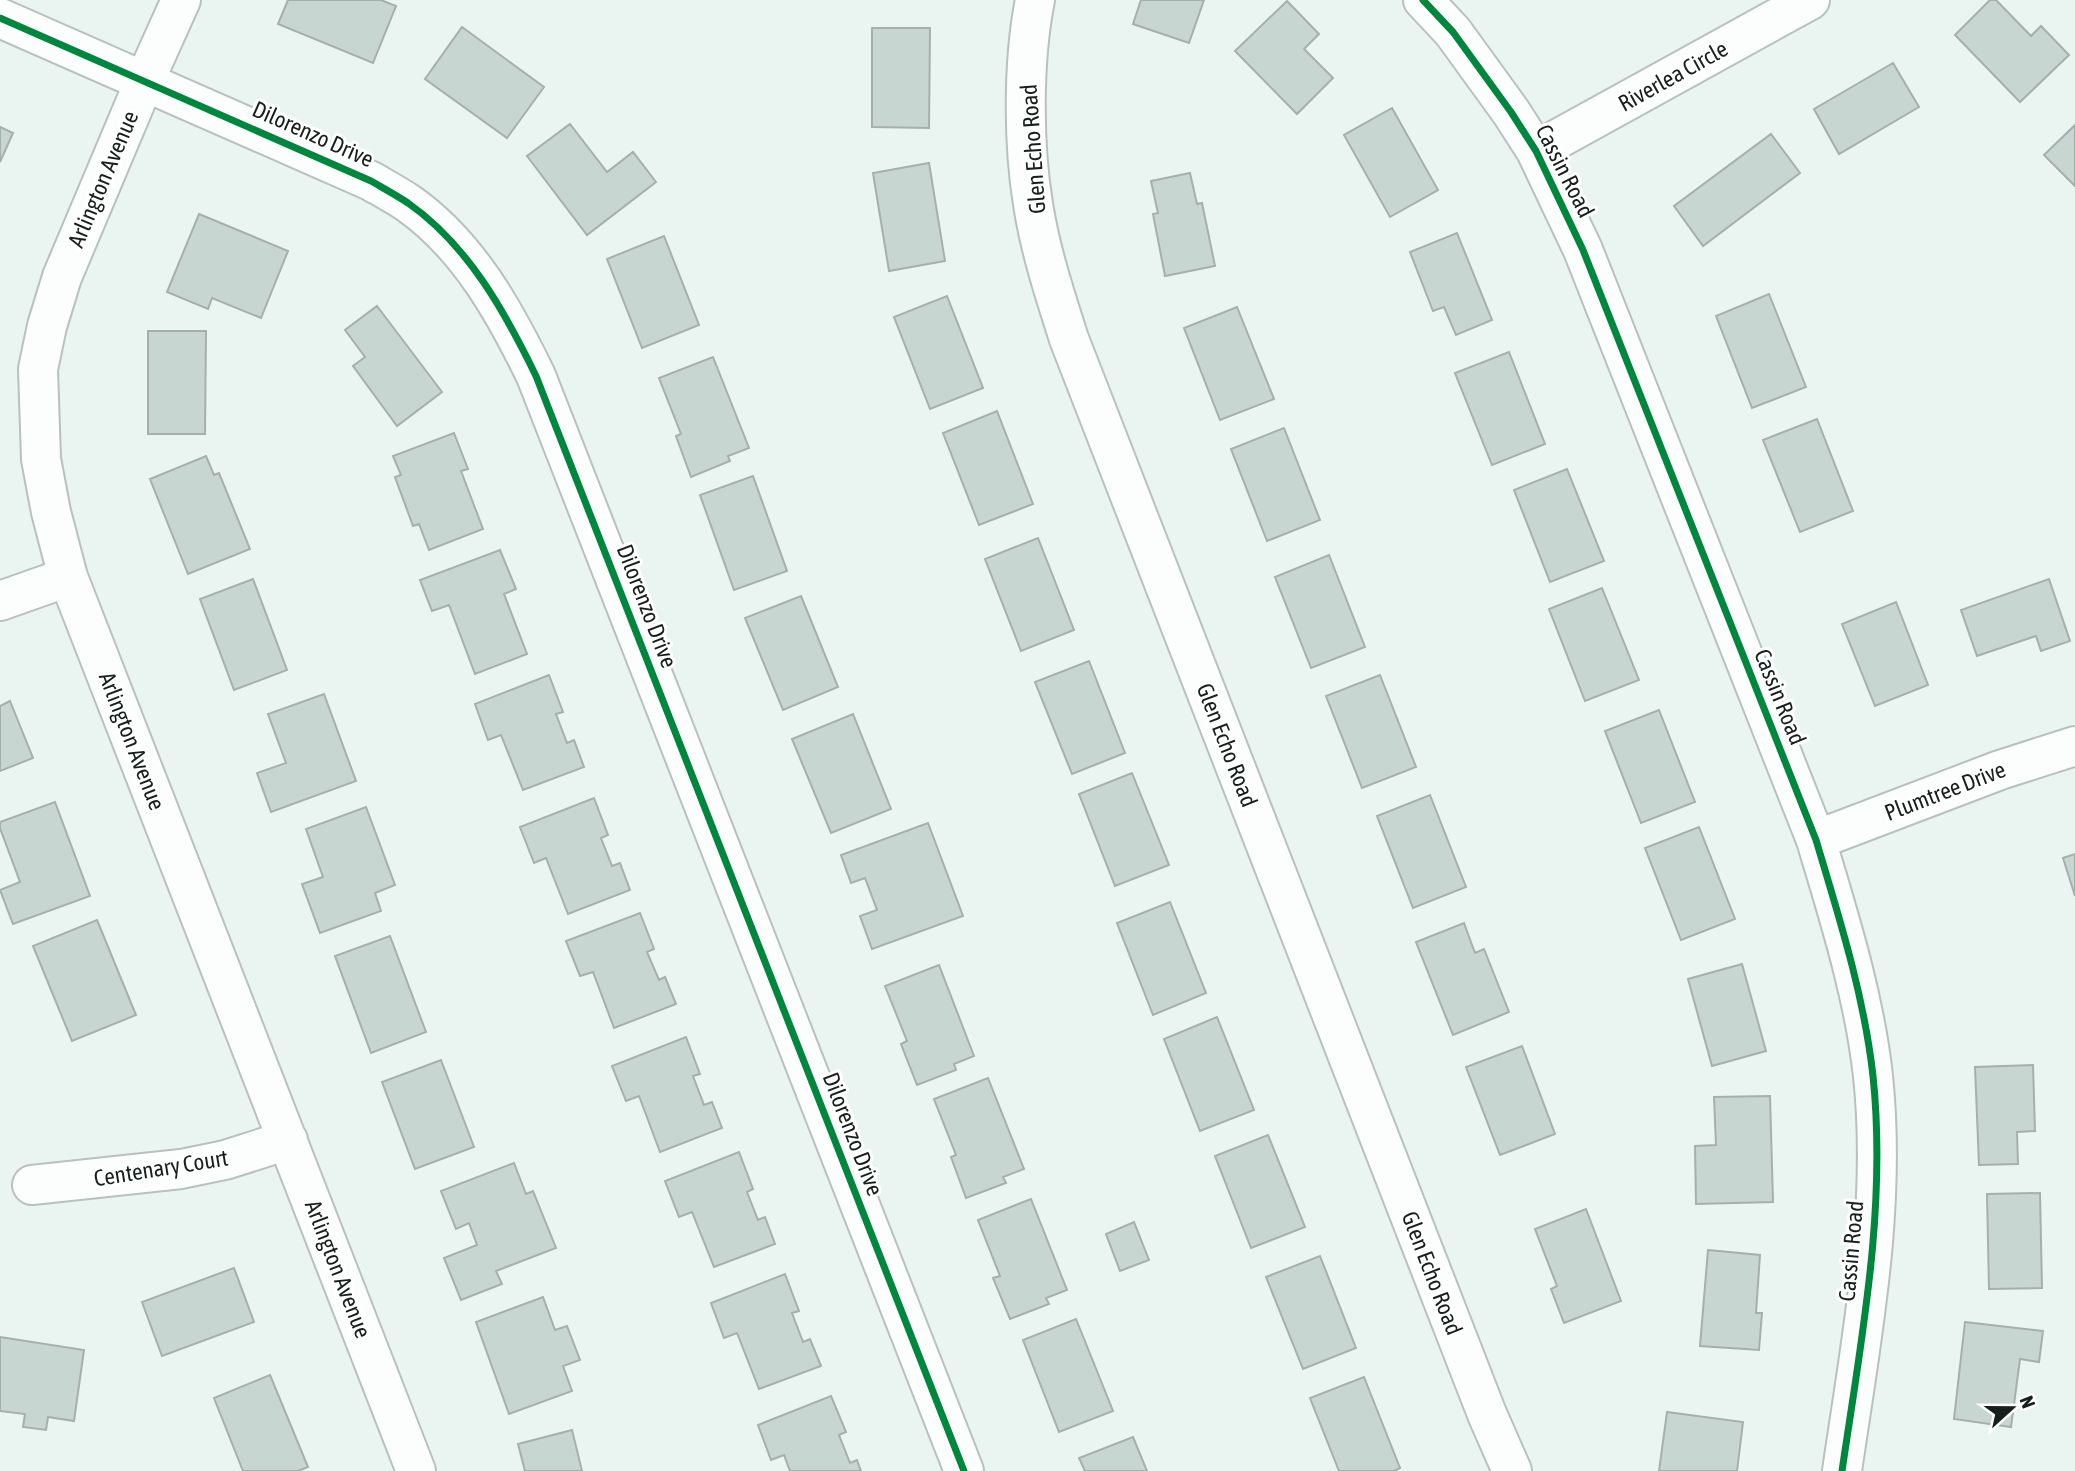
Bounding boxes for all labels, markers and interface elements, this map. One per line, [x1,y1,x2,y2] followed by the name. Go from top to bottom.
[1614,35,1732,117] street label: Riverlea Circle
[1015,83,1051,215] street label: Glen Echo Road
[248,96,378,172] street label: Dilorenzo Drive
[63,107,143,251] street label: Arlington Avenue
[1531,120,1599,222] street label: Cassin Road
[612,541,682,671] street label: Dilorenzo Drive
[1749,645,1811,749] street label: Cassin Road
[94,668,170,814] street label: Arlington Avenue
[1192,680,1262,810] street label: Glen Echo Road
[1881,756,2009,826] street label: Plumtree Drive
[818,1069,888,1199] street label: Dilorenzo Drive
[92,1145,230,1191] street label: Centenary Court
[300,1196,376,1342] street label: Arlington Avenue
[1834,1200,1868,1302] street label: Cassin Road
[1397,1208,1467,1338] street label: Glen Echo Road
[1977,1373,2047,1443] north arrow
[2016,1393,2040,1411] text: N

